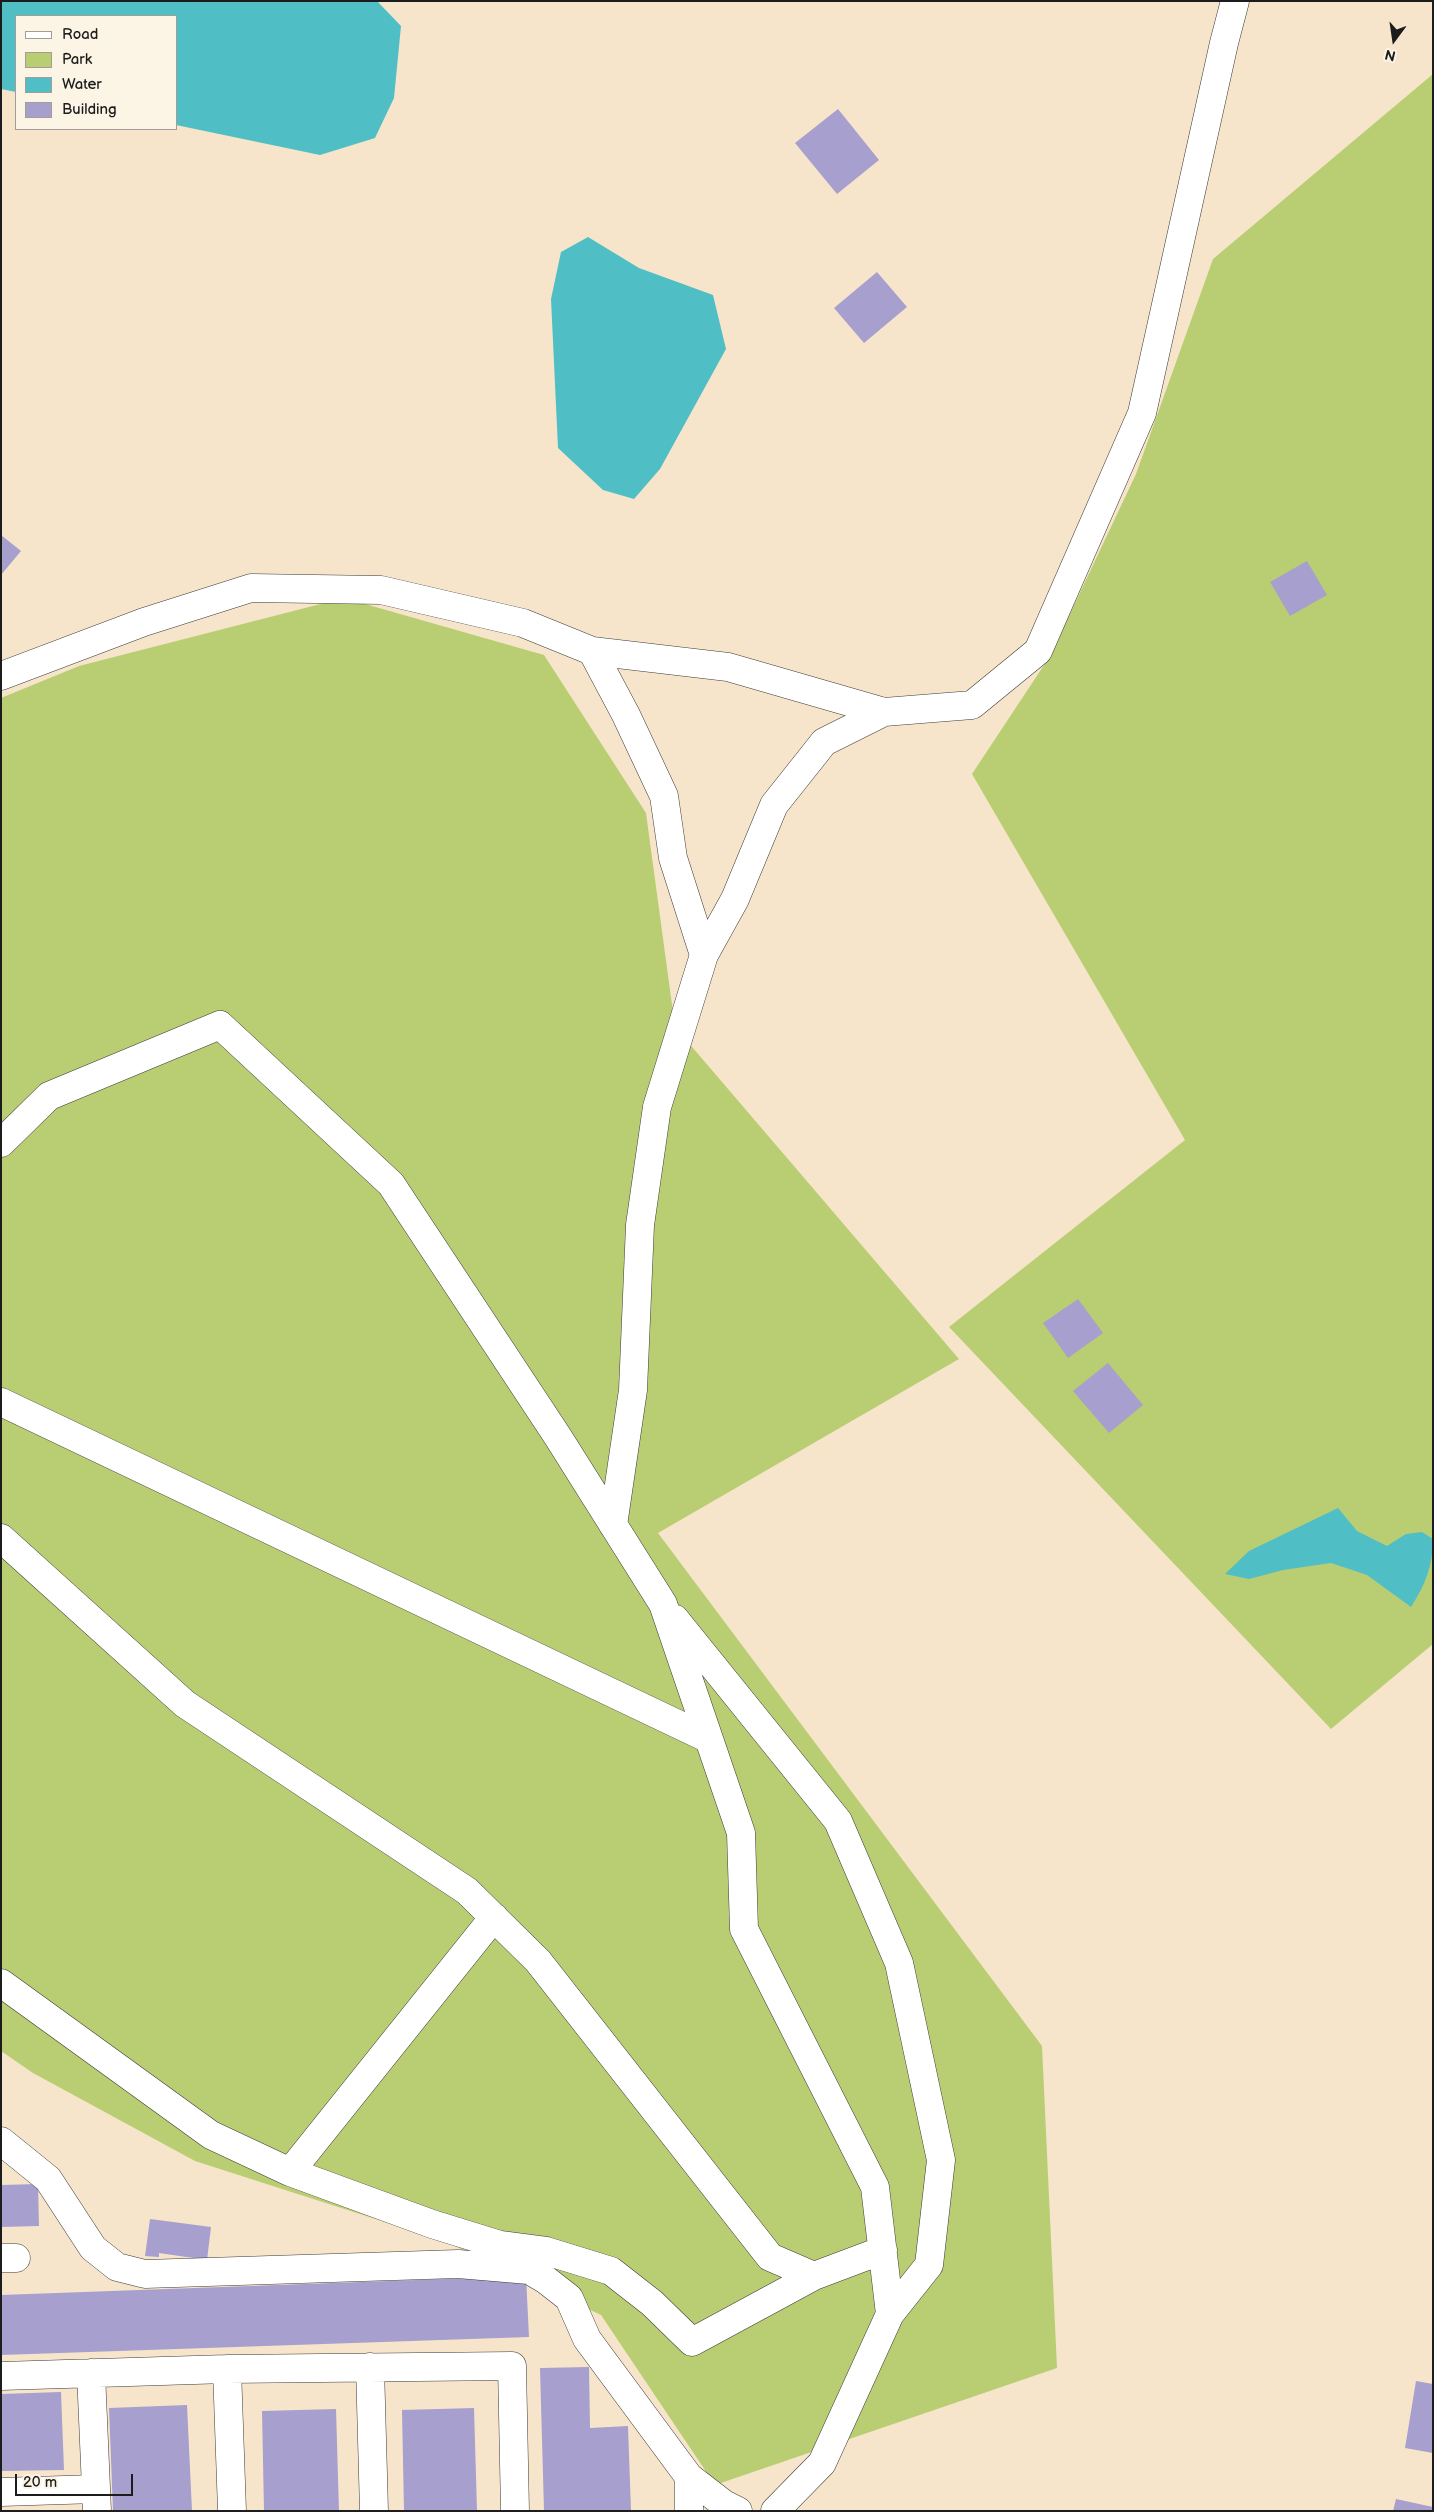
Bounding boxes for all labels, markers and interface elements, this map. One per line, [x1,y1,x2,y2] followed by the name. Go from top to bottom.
[15,15,178,130] legend
[1369,15,1419,65] north arrow
[62,25,98,44] text: Road
[1383,46,1397,65] text: N
[62,50,92,69] text: Park
[62,75,102,94] text: Water
[62,100,117,119] text: Building
[18,2464,135,2496] scale bar
[23,2473,57,2492] text: 20 m

